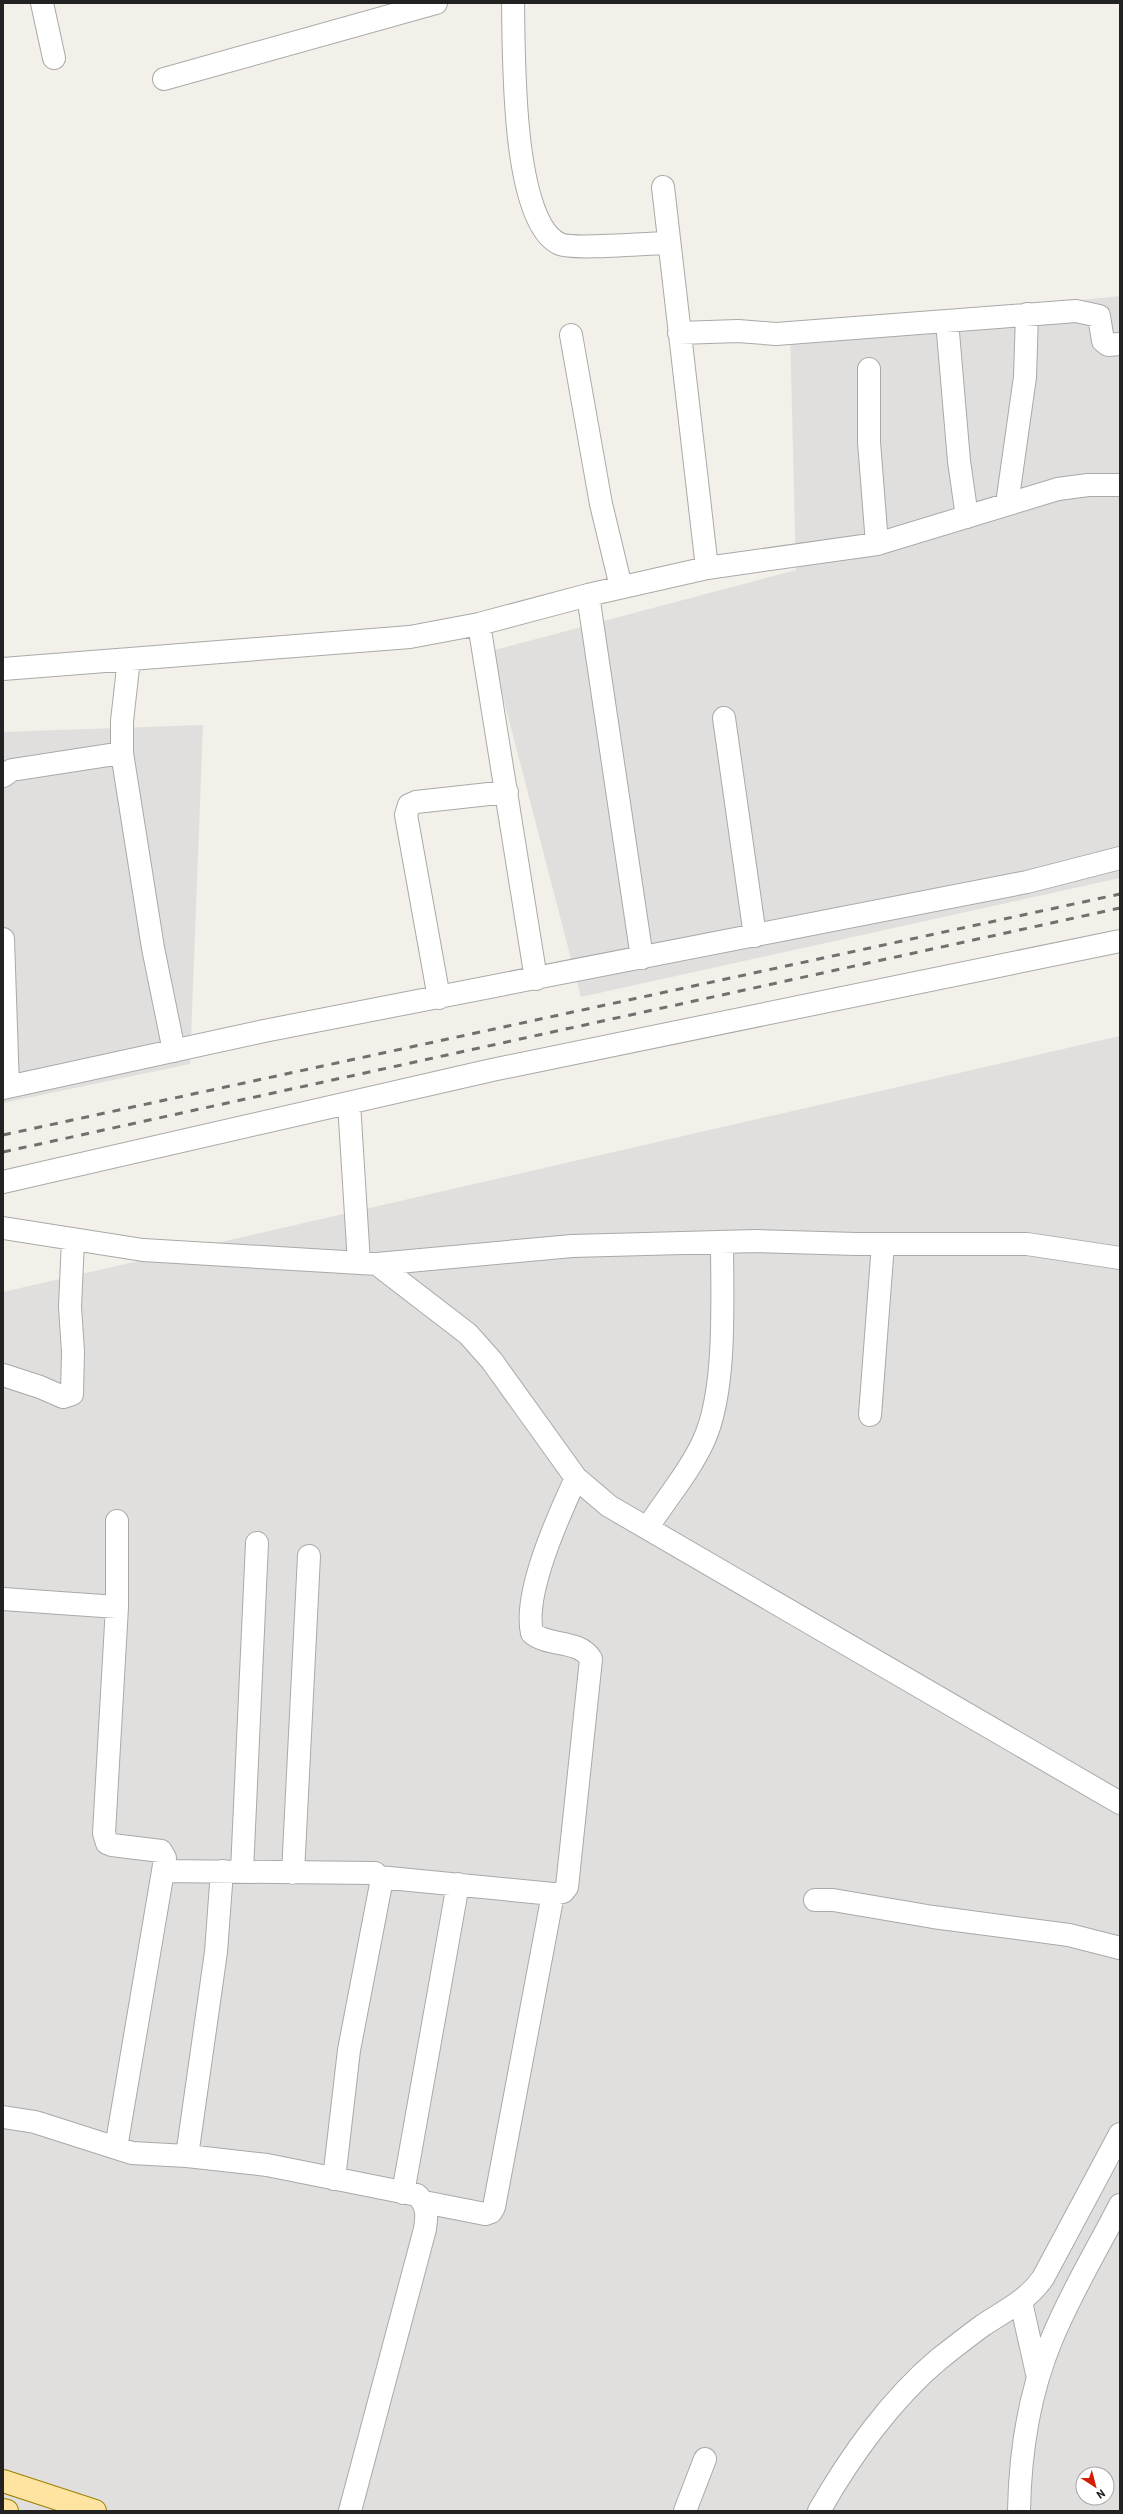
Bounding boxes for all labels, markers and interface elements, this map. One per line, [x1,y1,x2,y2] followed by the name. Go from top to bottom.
[1075,2466,1115,2506] north arrow
[1094,2487,1108,2502] text: N

